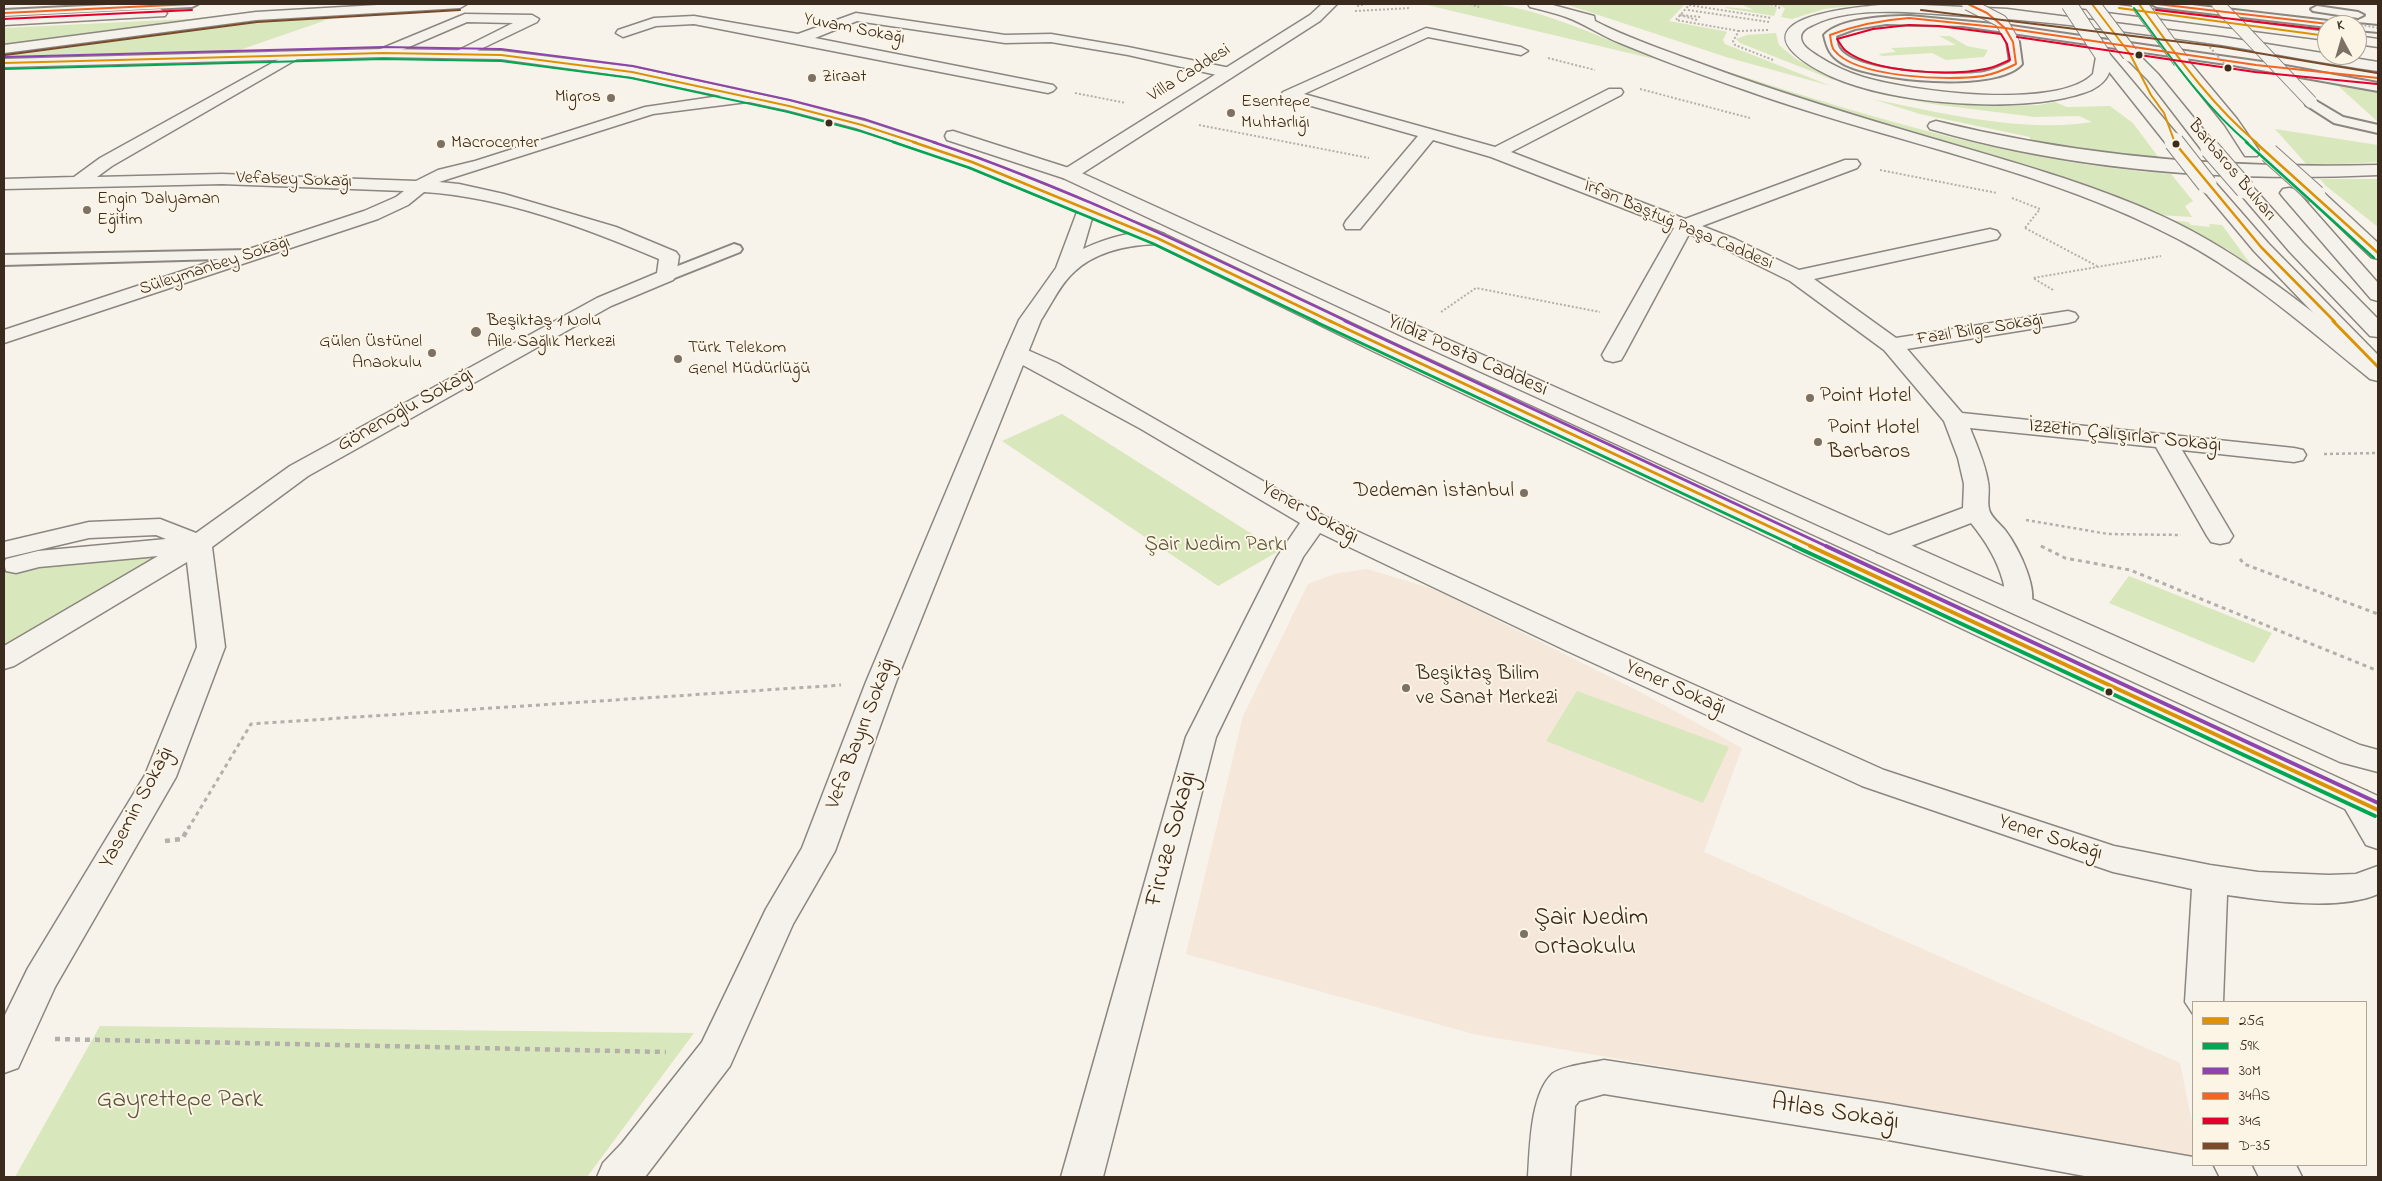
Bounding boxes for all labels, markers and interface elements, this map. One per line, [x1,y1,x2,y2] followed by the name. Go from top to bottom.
[801,10,907,50] street label: Yuvam Sokağı
[2317,15,2367,65] north arrow
[2336,15,2345,36] text: K
[1145,40,1235,108] street label: Villa Caddesi
[2134,50,2144,60] unlabelled marker
[2223,63,2233,73] unlabelled marker
[822,67,867,89] place label: Ziraat
[806,72,818,84] marker: Ziraat
[555,87,601,109] place label: Migros
[605,92,617,104] marker: Migros
[1241,92,1310,134] place label: Esentepe Muhtarlığı
[1225,107,1237,119] marker: Esentepe Muhtarlığı
[2182,116,2280,226] street label: Barbaros Bulvarı
[824,118,834,128] unlabelled marker
[451,133,539,155] place label: Macrocenter
[435,138,447,150] marker: Macrocenter
[2171,139,2181,149] unlabelled marker
[236,168,352,194] street label: Vefabey Sokağı
[1580,176,1776,276] street label: İrfan Baştuğ Paşa Caddesi
[97,189,220,232] place label: Engin Dalyaman Eğitim
[81,204,93,216] marker: Engin Dalyaman Eğitim
[137,232,293,302] street label: Süleymanbey Sokağı
[1383,310,1551,404] street label: Yıldız Posta Caddesi
[1915,310,2045,352] street label: Fazıl Bilge Sokağı
[487,311,616,354] place label: Beşiktaş 1 Nolu Aile Sağlık Merkezi
[469,325,483,339] marker: Beşiktaş 1 Nolu Aile Sağlık Merkezi
[319,332,422,374] place label: Gülen Üstünel Anaokulu
[688,338,811,380] place label: Türk Telekom Genel Müdürlüğü
[426,347,438,359] marker: Gülen Üstünel Anaokulu
[672,353,684,365] marker: Türk Telekom Genel Müdürlüğü
[333,363,479,459] street label: Gönenoğlu Sokağı
[1820,385,1911,411] place label: Point Hotel
[1804,392,1816,404] marker: Point Hotel
[2027,414,2223,460] street label: İzzetin Çalışırlar Sokağı
[1828,417,1919,467] place label: Point Hotel Barbaros
[1812,436,1824,448] marker: Point Hotel Barbaros
[1256,477,1362,551] street label: Yener Sokağı
[1354,480,1514,506] place label: Dedeman İstanbul
[1518,487,1530,499] marker: Dedeman İstanbul
[1145,534,1287,560] park label: Şair Nedim Parkı
[822,655,902,813] street label: Vefa Bayırı Sokağı
[1620,656,1730,722] street label: Yener Sokağı
[1416,663,1558,713] place label: Beşiktaş Bilim ve Sanat Merkezi
[1400,682,1412,694] marker: Beşiktaş Bilim ve Sanat Merkezi
[2104,687,2114,697] unlabelled marker
[95,743,181,873] street label: Yasemin Sokağı
[1141,768,1205,910] street label: Firuze Sokağı
[1995,810,2105,868] street label: Yener Sokağı
[1534,905,1648,964] place label: Şair Nedim Ortaokulu
[1518,928,1530,940] marker: Şair Nedim Ortaokulu
[2192,1001,2367,1166] legend
[2239,1010,2264,1032] text: 25G
[2239,1035,2259,1057] text: 59K
[2239,1060,2261,1082] text: 30M
[2239,1085,2270,1107] text: 34AS
[97,1087,263,1117] park label: Gayrettepe Park
[1769,1089,1901,1139] street label: Atlas Sokağı
[2239,1110,2261,1132] text: 34G
[2239,1135,2270,1157] text: D-35

